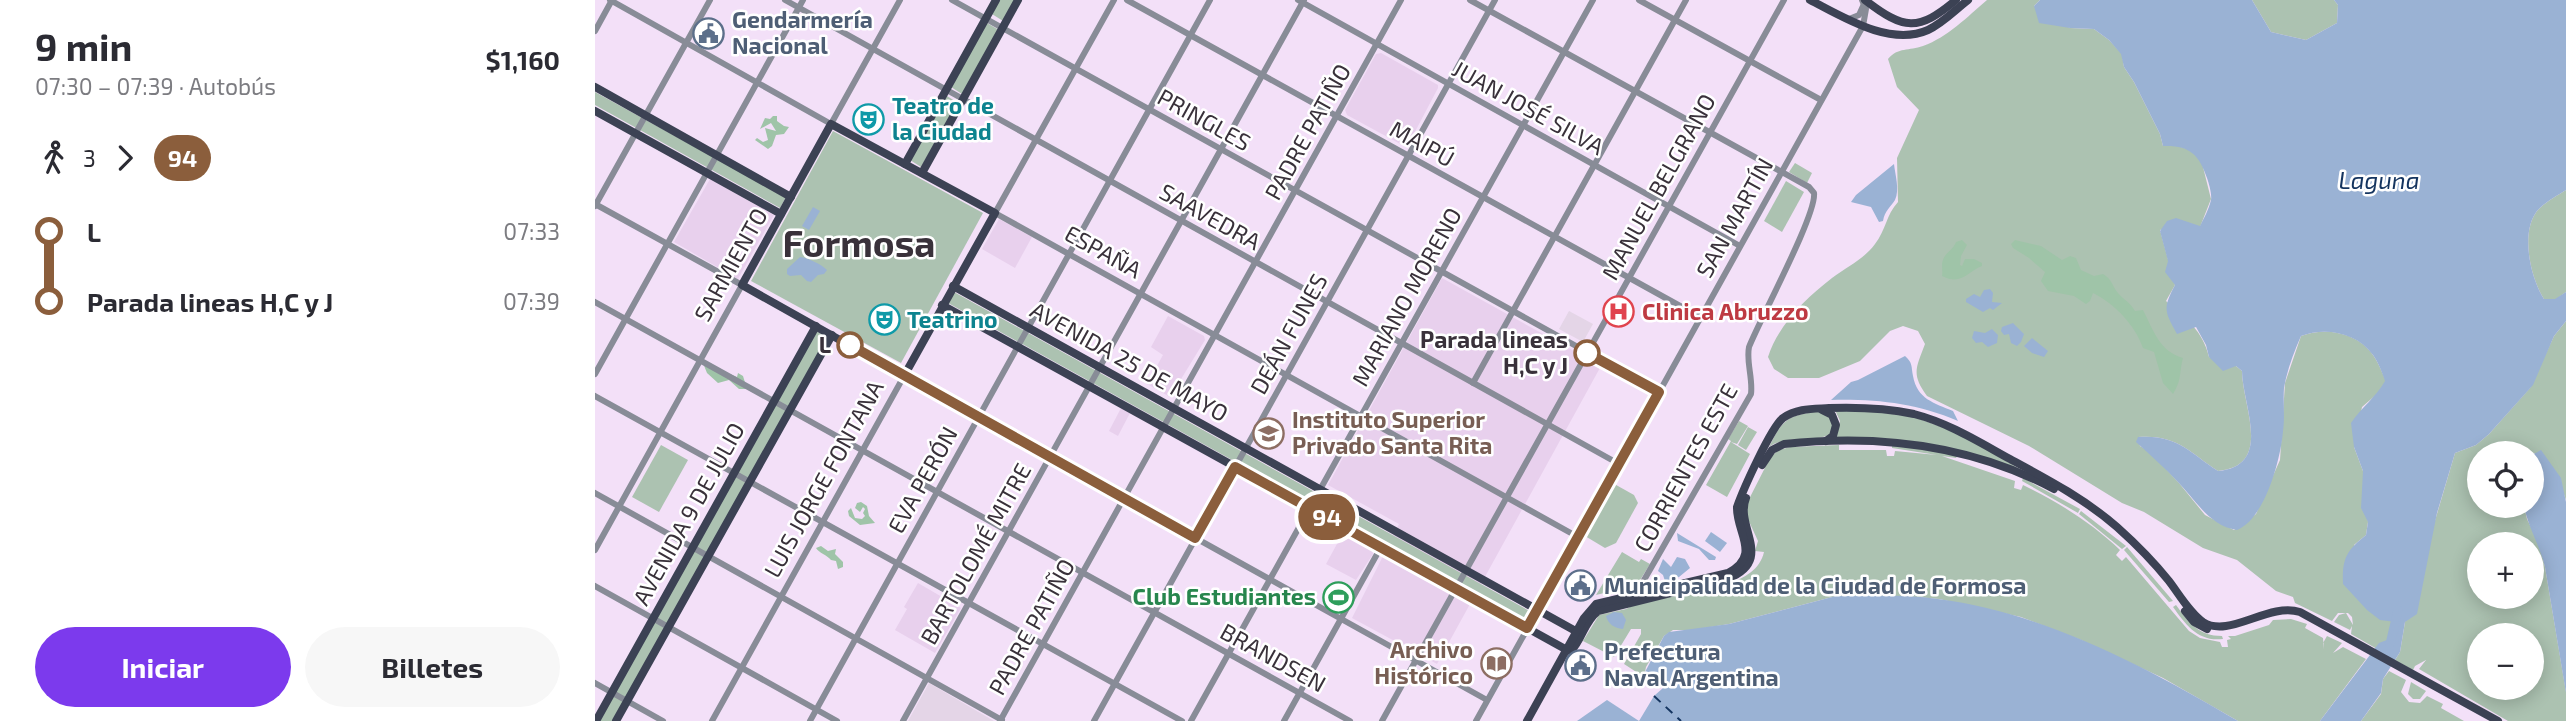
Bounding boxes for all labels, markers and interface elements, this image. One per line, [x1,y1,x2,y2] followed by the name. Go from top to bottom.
[732,5,873,59] place label: Gendarmería Nacional
[692,16,726,50] public building icon: Gendarmería Nacional
[35,23,132,69] text: 9 min
[486,44,560,75] text: $1,160
[1448,54,1610,161] street label: JUAN JOSÉ SILVA
[1258,59,1356,204] street label: PADRE PATIÑO
[35,72,276,100] text: 07:30 – 07:39 · Autobús
[1153,82,1256,156] street label: PRINGLES
[1595,89,1721,284] street label: MANUEL BELGRANO
[892,91,994,145] place label: Teatro de la Ciudad
[852,102,886,136] theatre icon: Teatro de la Ciudad
[1385,114,1460,172] street label: MAIPÚ
[35,139,73,177] icon: walk
[106,139,144,177] icon: forward
[168,143,197,172] text: 94
[83,144,96,172] text: 3
[1690,153,1779,282] street label: SAN MARTÍN
[2339,165,2419,194] water label: Laguna
[1155,177,1267,256] street label: SAAVEDRA
[1345,202,1467,391] street label: MARIANO MORENO
[688,203,773,326] street label: SARMIENTO
[87,216,101,247] text: L
[503,217,560,245] text: 07:33
[1060,219,1147,284] street label: ESPAÑA
[783,220,935,264] district label: Formosa
[1244,268,1333,399] street label: DEÁN FUNES
[87,286,333,317] text: Parada lineas H,C y J
[503,287,560,315] text: 07:39
[1026,295,1233,427] street label: AVENIDA 25 DE MAYO
[1602,295,1636,329] hospital icon: Clinica Abruzzo
[1642,297,1809,325] place label: Clinica Abruzzo
[867,303,901,337] theatre icon: Teatrino
[907,305,998,333] place label: Teatrino
[1420,325,1568,379] place label: Parada lineas H,C y J
[819,330,831,358] place label: L
[837,332,863,358] marker: L
[1574,340,1600,366] marker: Parada lineas H,C y J
[757,375,889,582] street label: LUIS JORGE FONTANA
[1627,378,1743,557] street label: CORRIENTES ESTE
[1292,405,1492,459] place label: Instituto Superior Privado Santa Rita
[1252,416,1286,450] school or university icon: Instituto Superior Privado Santa Rita
[626,417,750,610] street label: AVENIDA 9 DE JULIO
[881,421,963,538] street label: EVA PERÓN
[2467,441,2544,700] map controls
[2467,441,2544,518] button: locate
[914,458,1036,649] street label: BARTOLOMÉ MITRE
[1295,494,1359,540] line badge: 94
[1312,502,1342,531] text: 94
[2467,532,2544,609] button: +
[982,554,1080,699] street label: PADRE PATIÑO
[1564,569,1598,603] public building icon: Municipalidad de la Ciudad de Formosa
[1604,571,2026,599] place label: Municipalidad de la Ciudad de Formosa
[1322,580,1356,614] sports icon: Club Estudiantes
[1132,582,1316,610] place label: Club Estudiantes
[1216,617,1331,698] street label: BRANDSEN
[2467,623,2544,700] button: −
[35,627,291,707] button: Iniciar
[305,627,560,707] button: Billetes
[1374,635,1473,689] place label: Archivo Histórico
[1604,637,1779,691] place label: Prefectura Naval Argentina
[1479,646,1513,680] library icon: Archivo Histórico
[1564,648,1598,682] public building icon: Prefectura Naval Argentina

